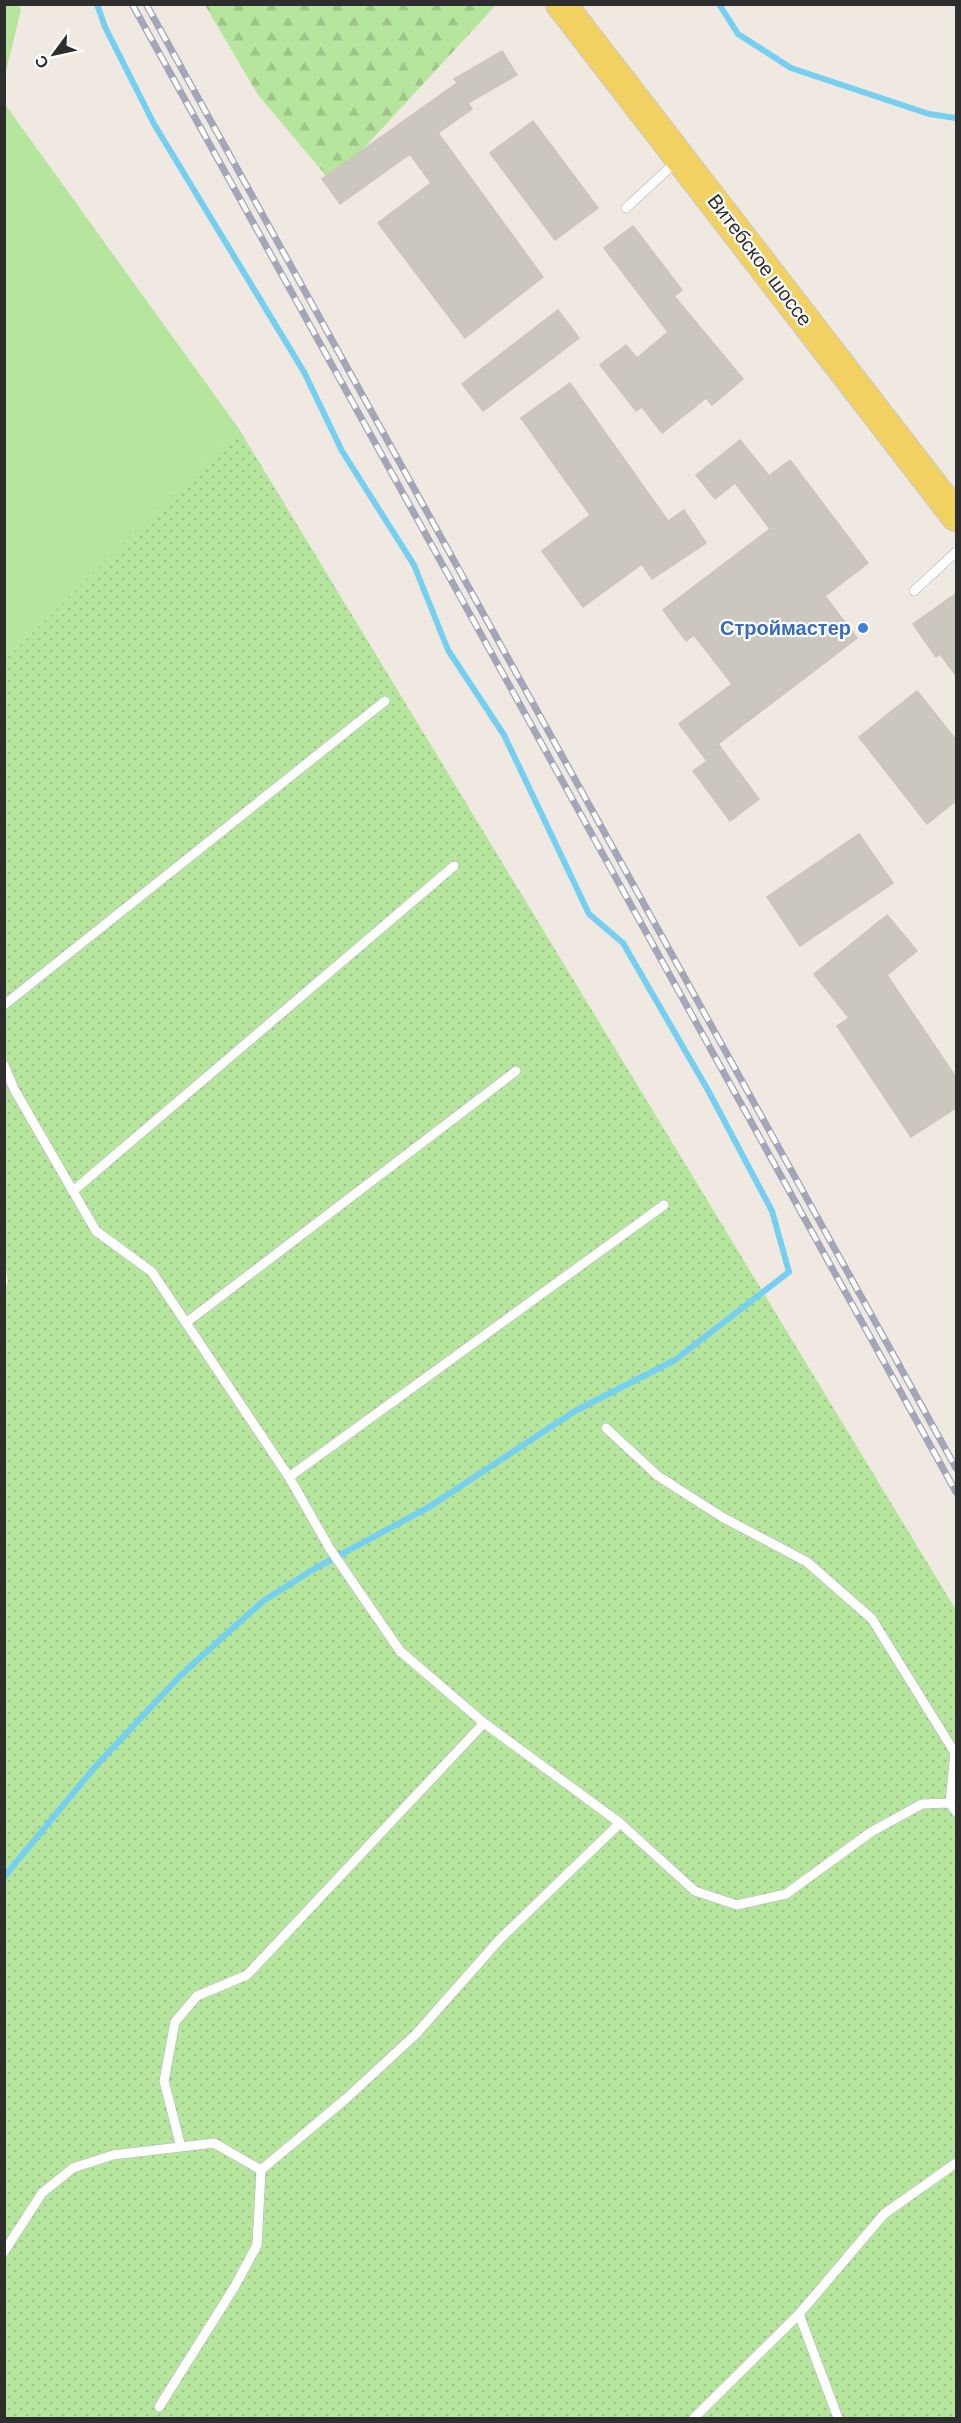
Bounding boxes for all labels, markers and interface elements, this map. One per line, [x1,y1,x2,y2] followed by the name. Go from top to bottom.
[24,24,84,84] north arrow
[30,52,52,72] text: С
[703,189,818,330] street label: Витебское шоссе
[720,615,851,639] place label: Строймастер
[856,621,870,635] marker: Строймастер

